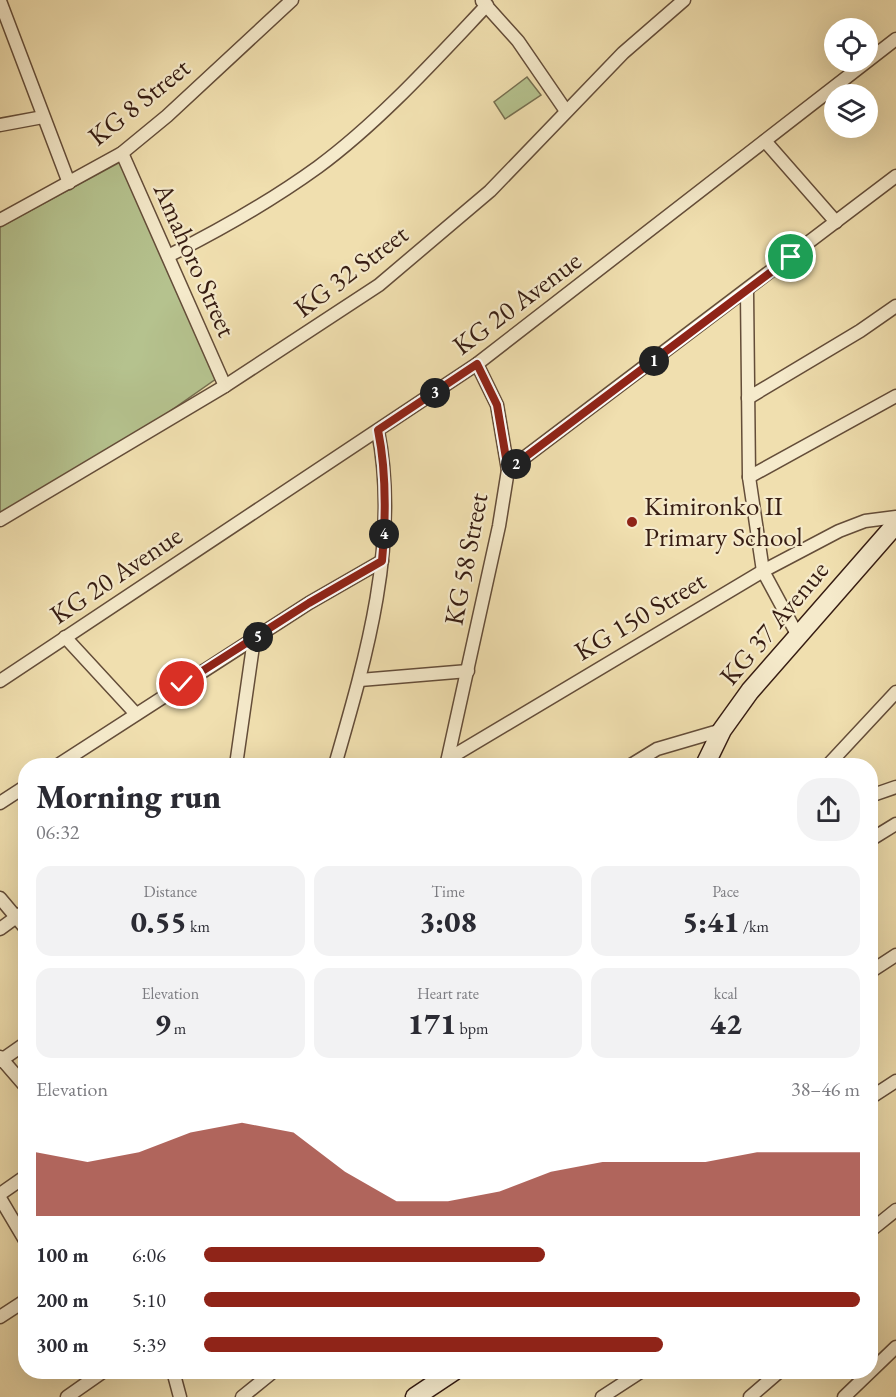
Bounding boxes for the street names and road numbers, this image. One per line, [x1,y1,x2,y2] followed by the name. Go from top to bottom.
[81,50,197,153] street label: KG 8 Street
[146,176,245,343] street label: Amahoro Street
[287,216,415,325] street label: KG 32 Street
[445,243,588,362] street label: KG 20 Avenue
[436,489,496,628] street label: KG 58 Street
[43,518,189,632] street label: KG 20 Avenue
[711,553,836,692] street label: KG 37 Avenue
[568,562,712,668] street label: KG 150 Street

